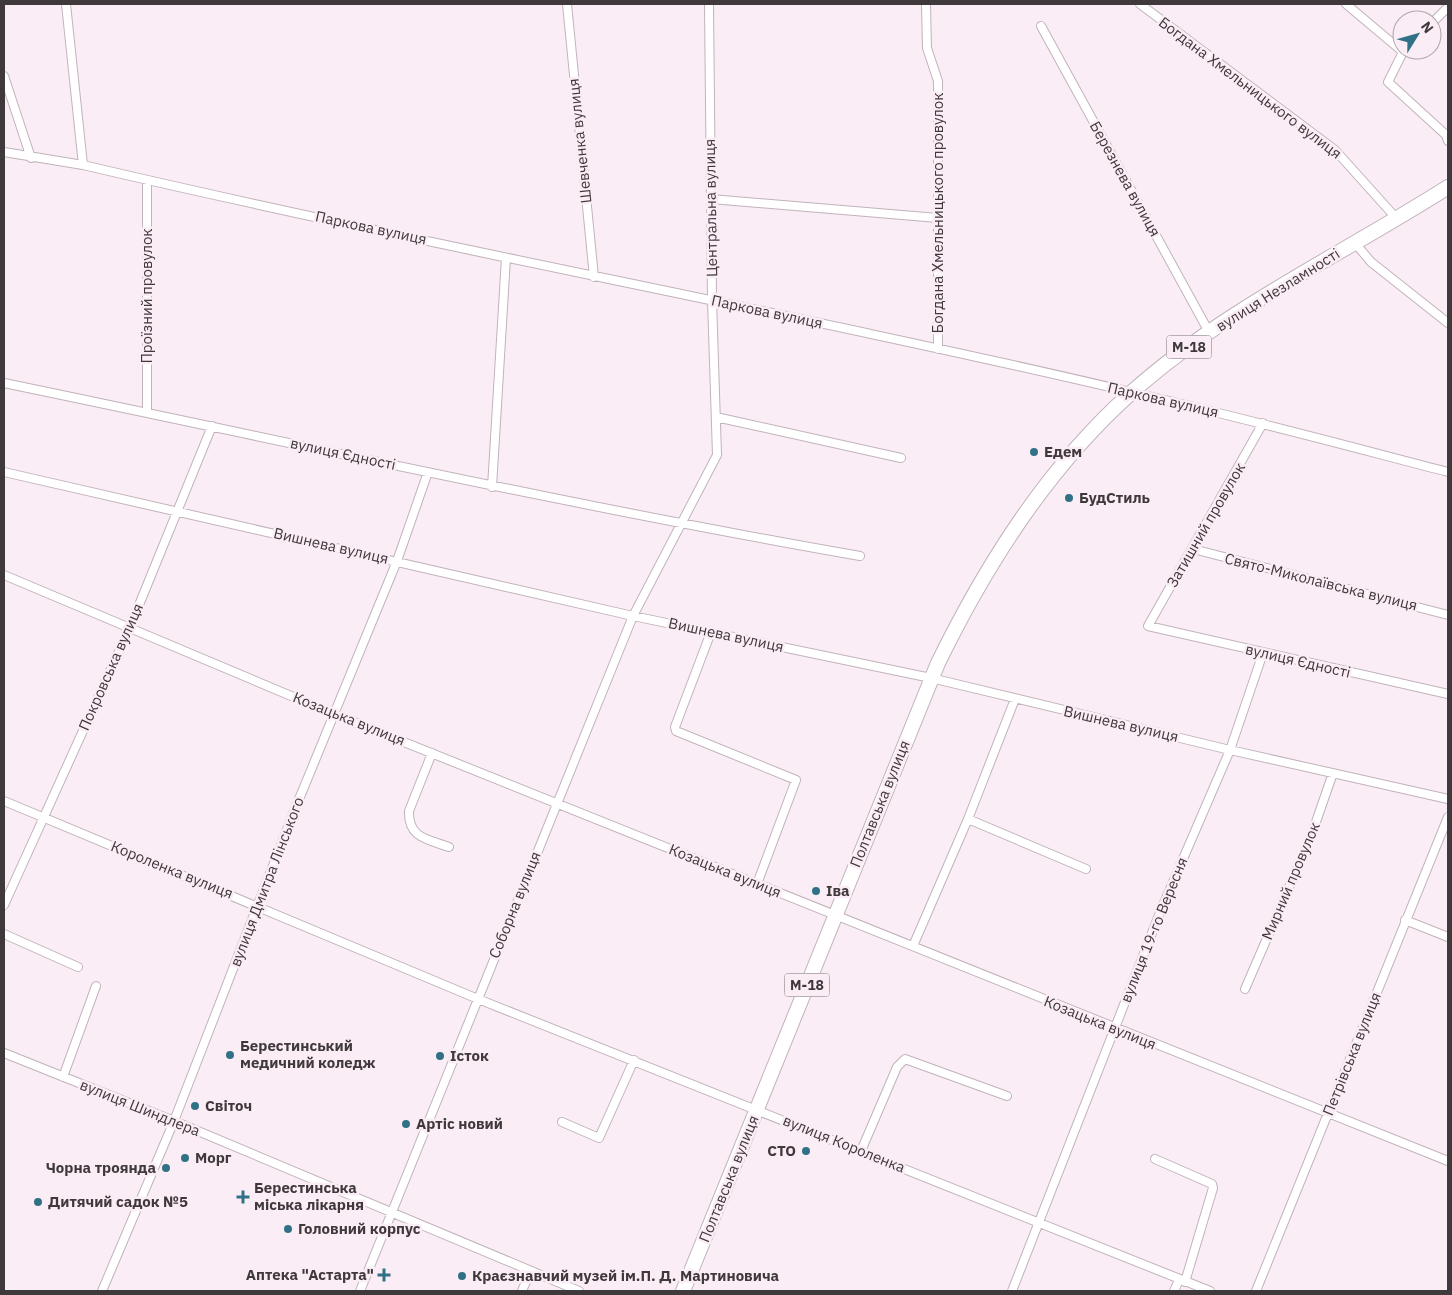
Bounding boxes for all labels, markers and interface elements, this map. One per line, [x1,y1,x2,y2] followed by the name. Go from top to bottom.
[1392,10,1442,60] north arrow
[1155,13,1346,163] street label: Богдана Хмельницького вулиця
[1417,18,1438,37] text: N
[563,78,596,204] street label: Шевченка вулиця
[928,93,947,333] street label: Богдана Хмельницького провулок
[1086,118,1165,240] street label: Березнева вулиця
[700,139,721,277] street label: Центральна вулиця
[314,206,428,249] street label: Паркова вулиця
[137,228,156,364] street label: Проїзний провулок
[1212,244,1343,335] street label: вулиця Незламності
[710,290,824,333] street label: Паркова вулиця
[1166,336,1212,358] road number: М-18
[1106,378,1220,422] street label: Паркова вулиця
[289,433,398,474] street label: вулиця Єдності
[1044,442,1082,461] place label: Едем
[1028,446,1040,458] marker: Едем
[1162,459,1249,590] street label: Затишний провулок
[1079,488,1151,507] place label: БудСтиль
[1063,492,1075,504] marker: БудСтиль
[272,523,390,568] street label: Вишнева вулиця
[1223,548,1419,615] street label: Свято-Миколаївська вулиця
[74,600,147,733] street label: Покровська вулиця
[667,613,785,656] street label: Вишнева вулиця
[1244,639,1353,682] street label: вулиця Єдності
[290,687,408,750] street label: Козацька вулиця
[1062,701,1180,746] street label: Вишнева вулиця
[845,738,914,870] street label: Полтавська вулиця
[225,794,308,969] street label: вулиця Дмитра Лінського
[1257,819,1324,943] street label: Мирний провулок
[108,836,236,903] street label: Короленка вулиця
[666,839,784,902] street label: Козацька вулиця
[484,849,545,961] street label: Соборна вулиця
[1116,854,1191,1005] street label: вулиця 19-го Вересня
[826,881,850,900] place label: Іва
[810,885,822,897] marker: Іва
[784,974,830,996] road number: М-18
[1318,989,1385,1118] street label: Петрівська вулиця
[1041,991,1159,1054] street label: Козацька вулиця
[240,1036,376,1072] place label: Берестинський медичний коледж
[450,1046,489,1065] place label: Істок
[224,1049,236,1061] marker: Берестинський медичний коледж
[434,1050,446,1062] marker: Істок
[77,1075,203,1140] street label: вулиця Шиндлера
[205,1096,252,1115] place label: Світоч
[189,1100,201,1112] marker: Світоч
[780,1110,908,1177] street label: вулиця Короленка
[694,1113,763,1245] street label: Полтавська вулиця
[416,1114,503,1133] place label: Артіс новий
[400,1118,412,1130] marker: Артіс новий
[767,1141,796,1160] place label: СТО
[800,1145,812,1157] marker: СТО
[195,1148,232,1167] place label: Морг
[179,1152,191,1164] marker: Морг
[46,1158,156,1177] place label: Чорна троянда
[160,1162,172,1174] marker: Чорна троянда
[254,1178,364,1214] place label: Берестинська міська лікарня
[236,1190,250,1204] marker: Берестинська міська лікарня
[48,1192,188,1211] place label: Дитячий садок №5
[32,1196,44,1208] marker: Дитячий садок №5
[298,1219,421,1238] place label: Головний корпус
[282,1223,294,1235] marker: Головний корпус
[246,1265,374,1284] place label: Аптека "Астарта"
[472,1266,780,1285] place label: Краєзнавчий музей ім.П. Д. Мартиновича
[378,1269,390,1281] marker: Аптека "Астарта"
[456,1270,468,1282] marker: Краєзнавчий музей ім.П. Д. Мартиновича

